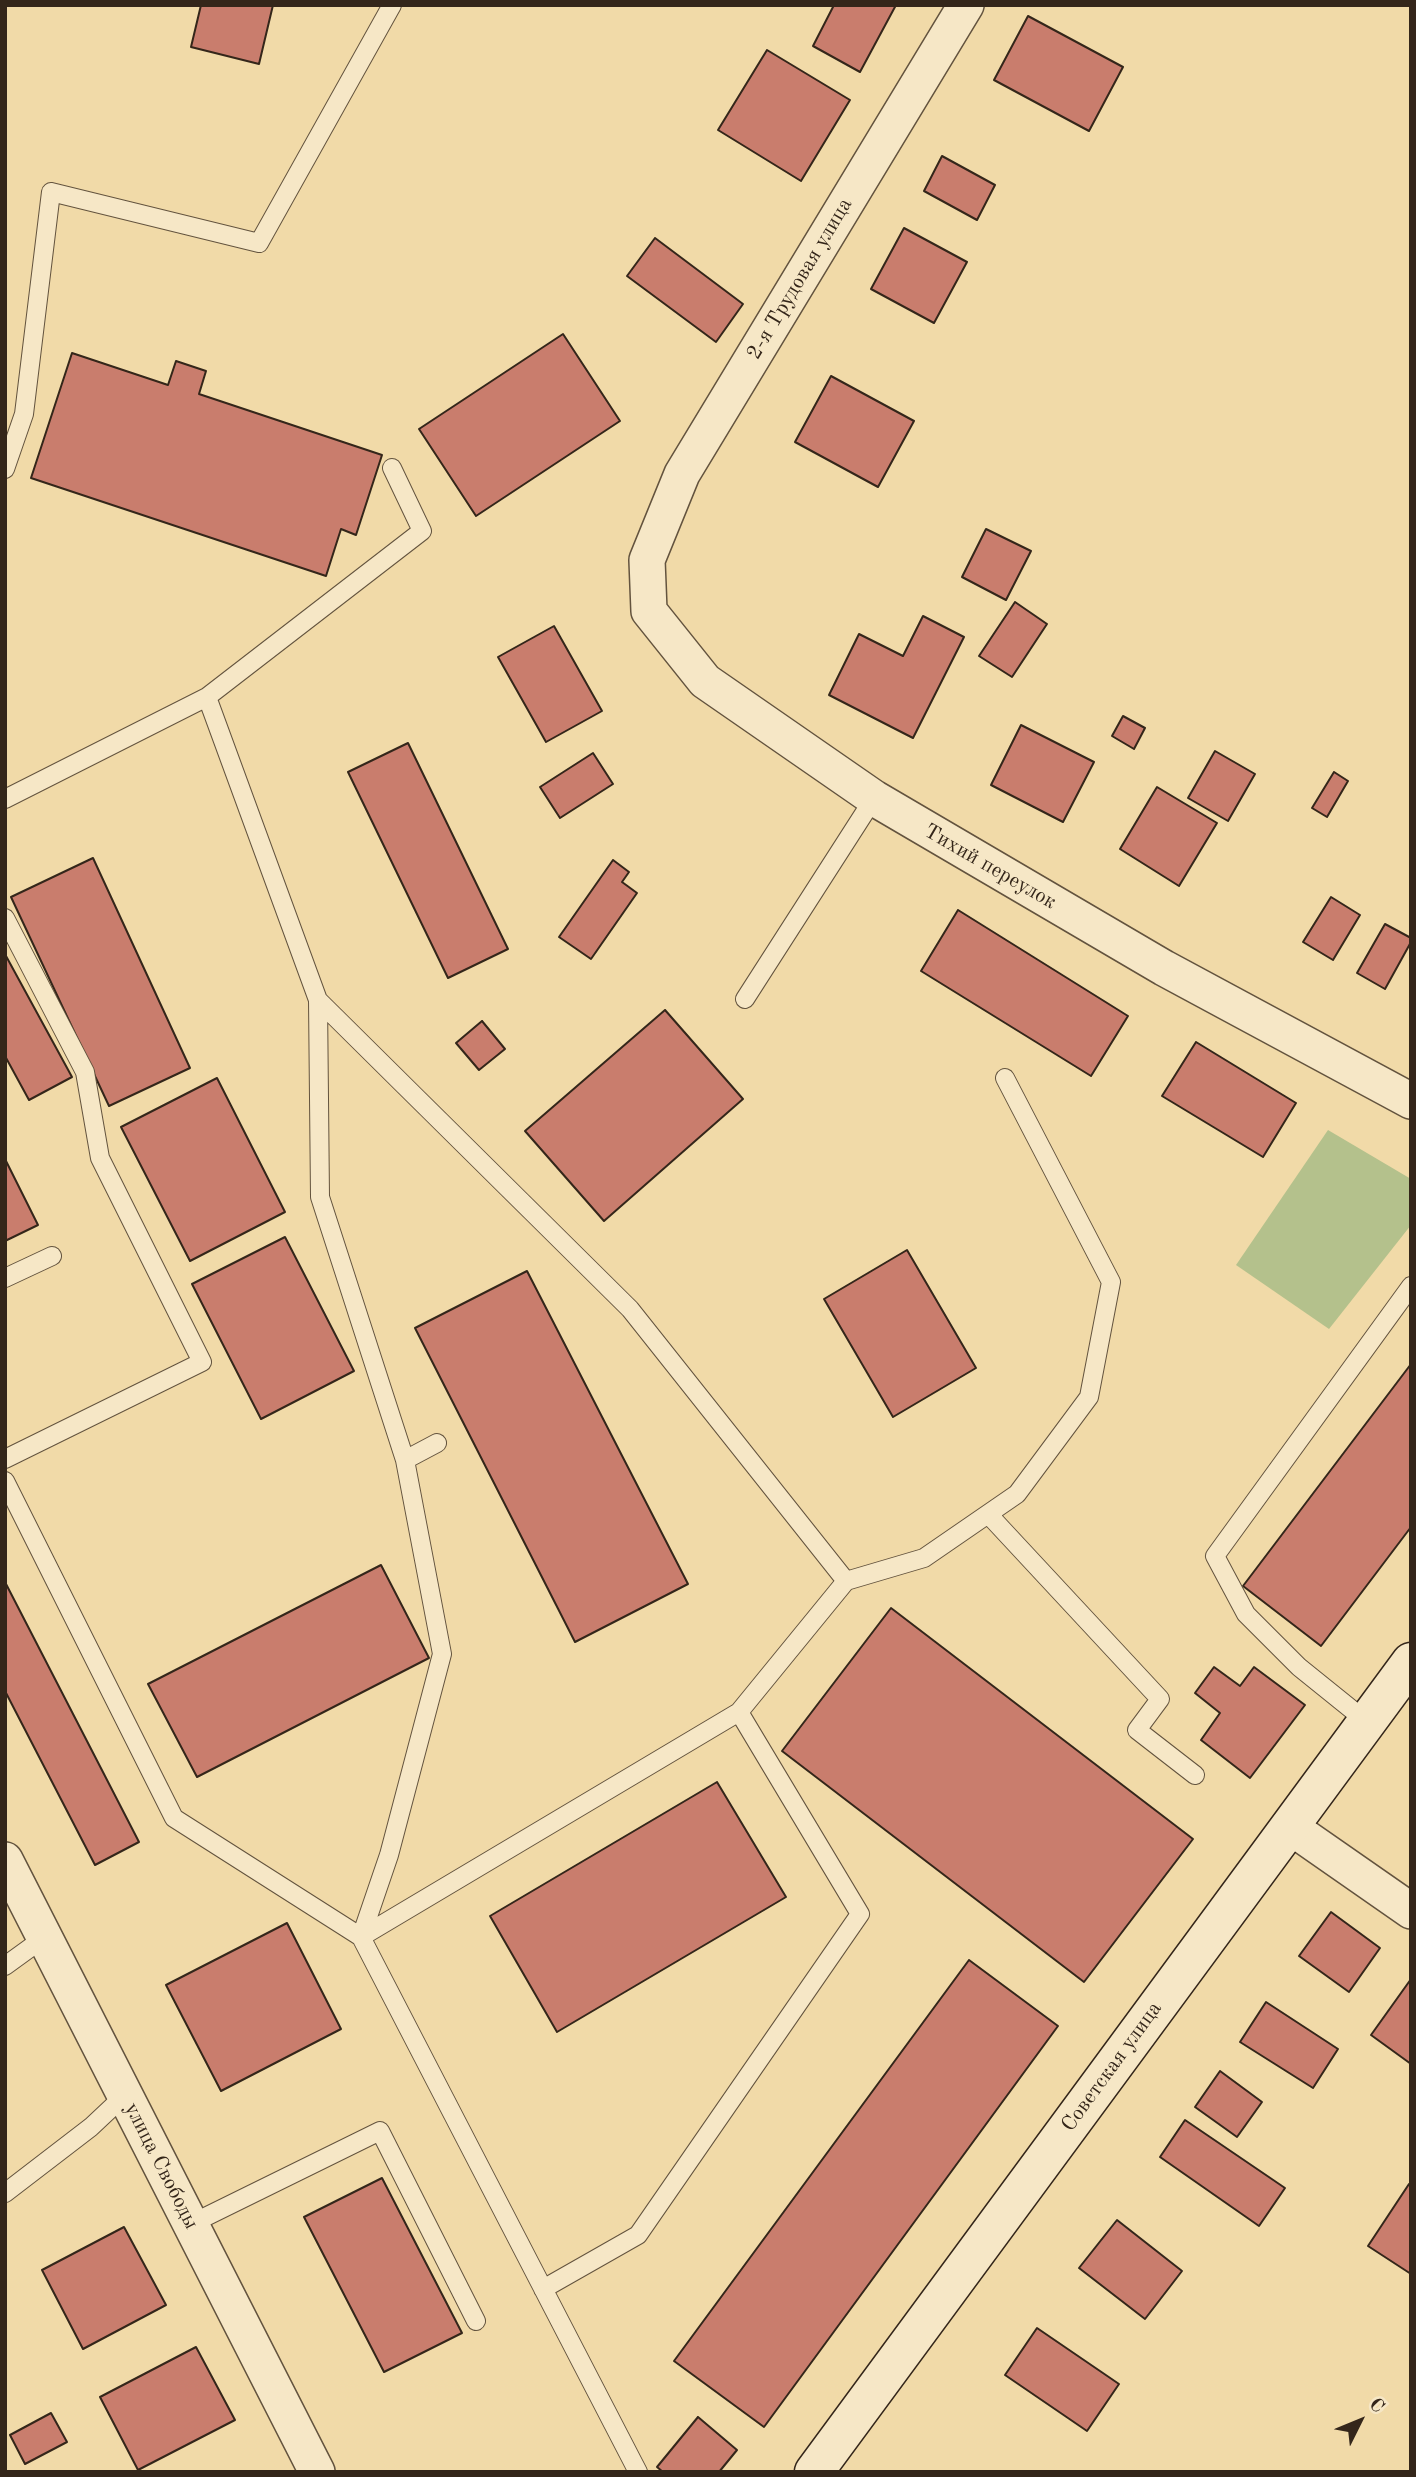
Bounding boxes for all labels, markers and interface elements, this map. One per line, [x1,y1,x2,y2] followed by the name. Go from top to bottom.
[742,194,858,364] street label: 2-я Трудовая улица
[919,819,1061,915] street label: Тихий переулок
[1056,1997,1168,2137] street label: Советская улица
[118,2099,204,2233] street label: улица Свободы
[1325,2386,1395,2456] north arrow
[1364,2395,1387,2417] text: С

